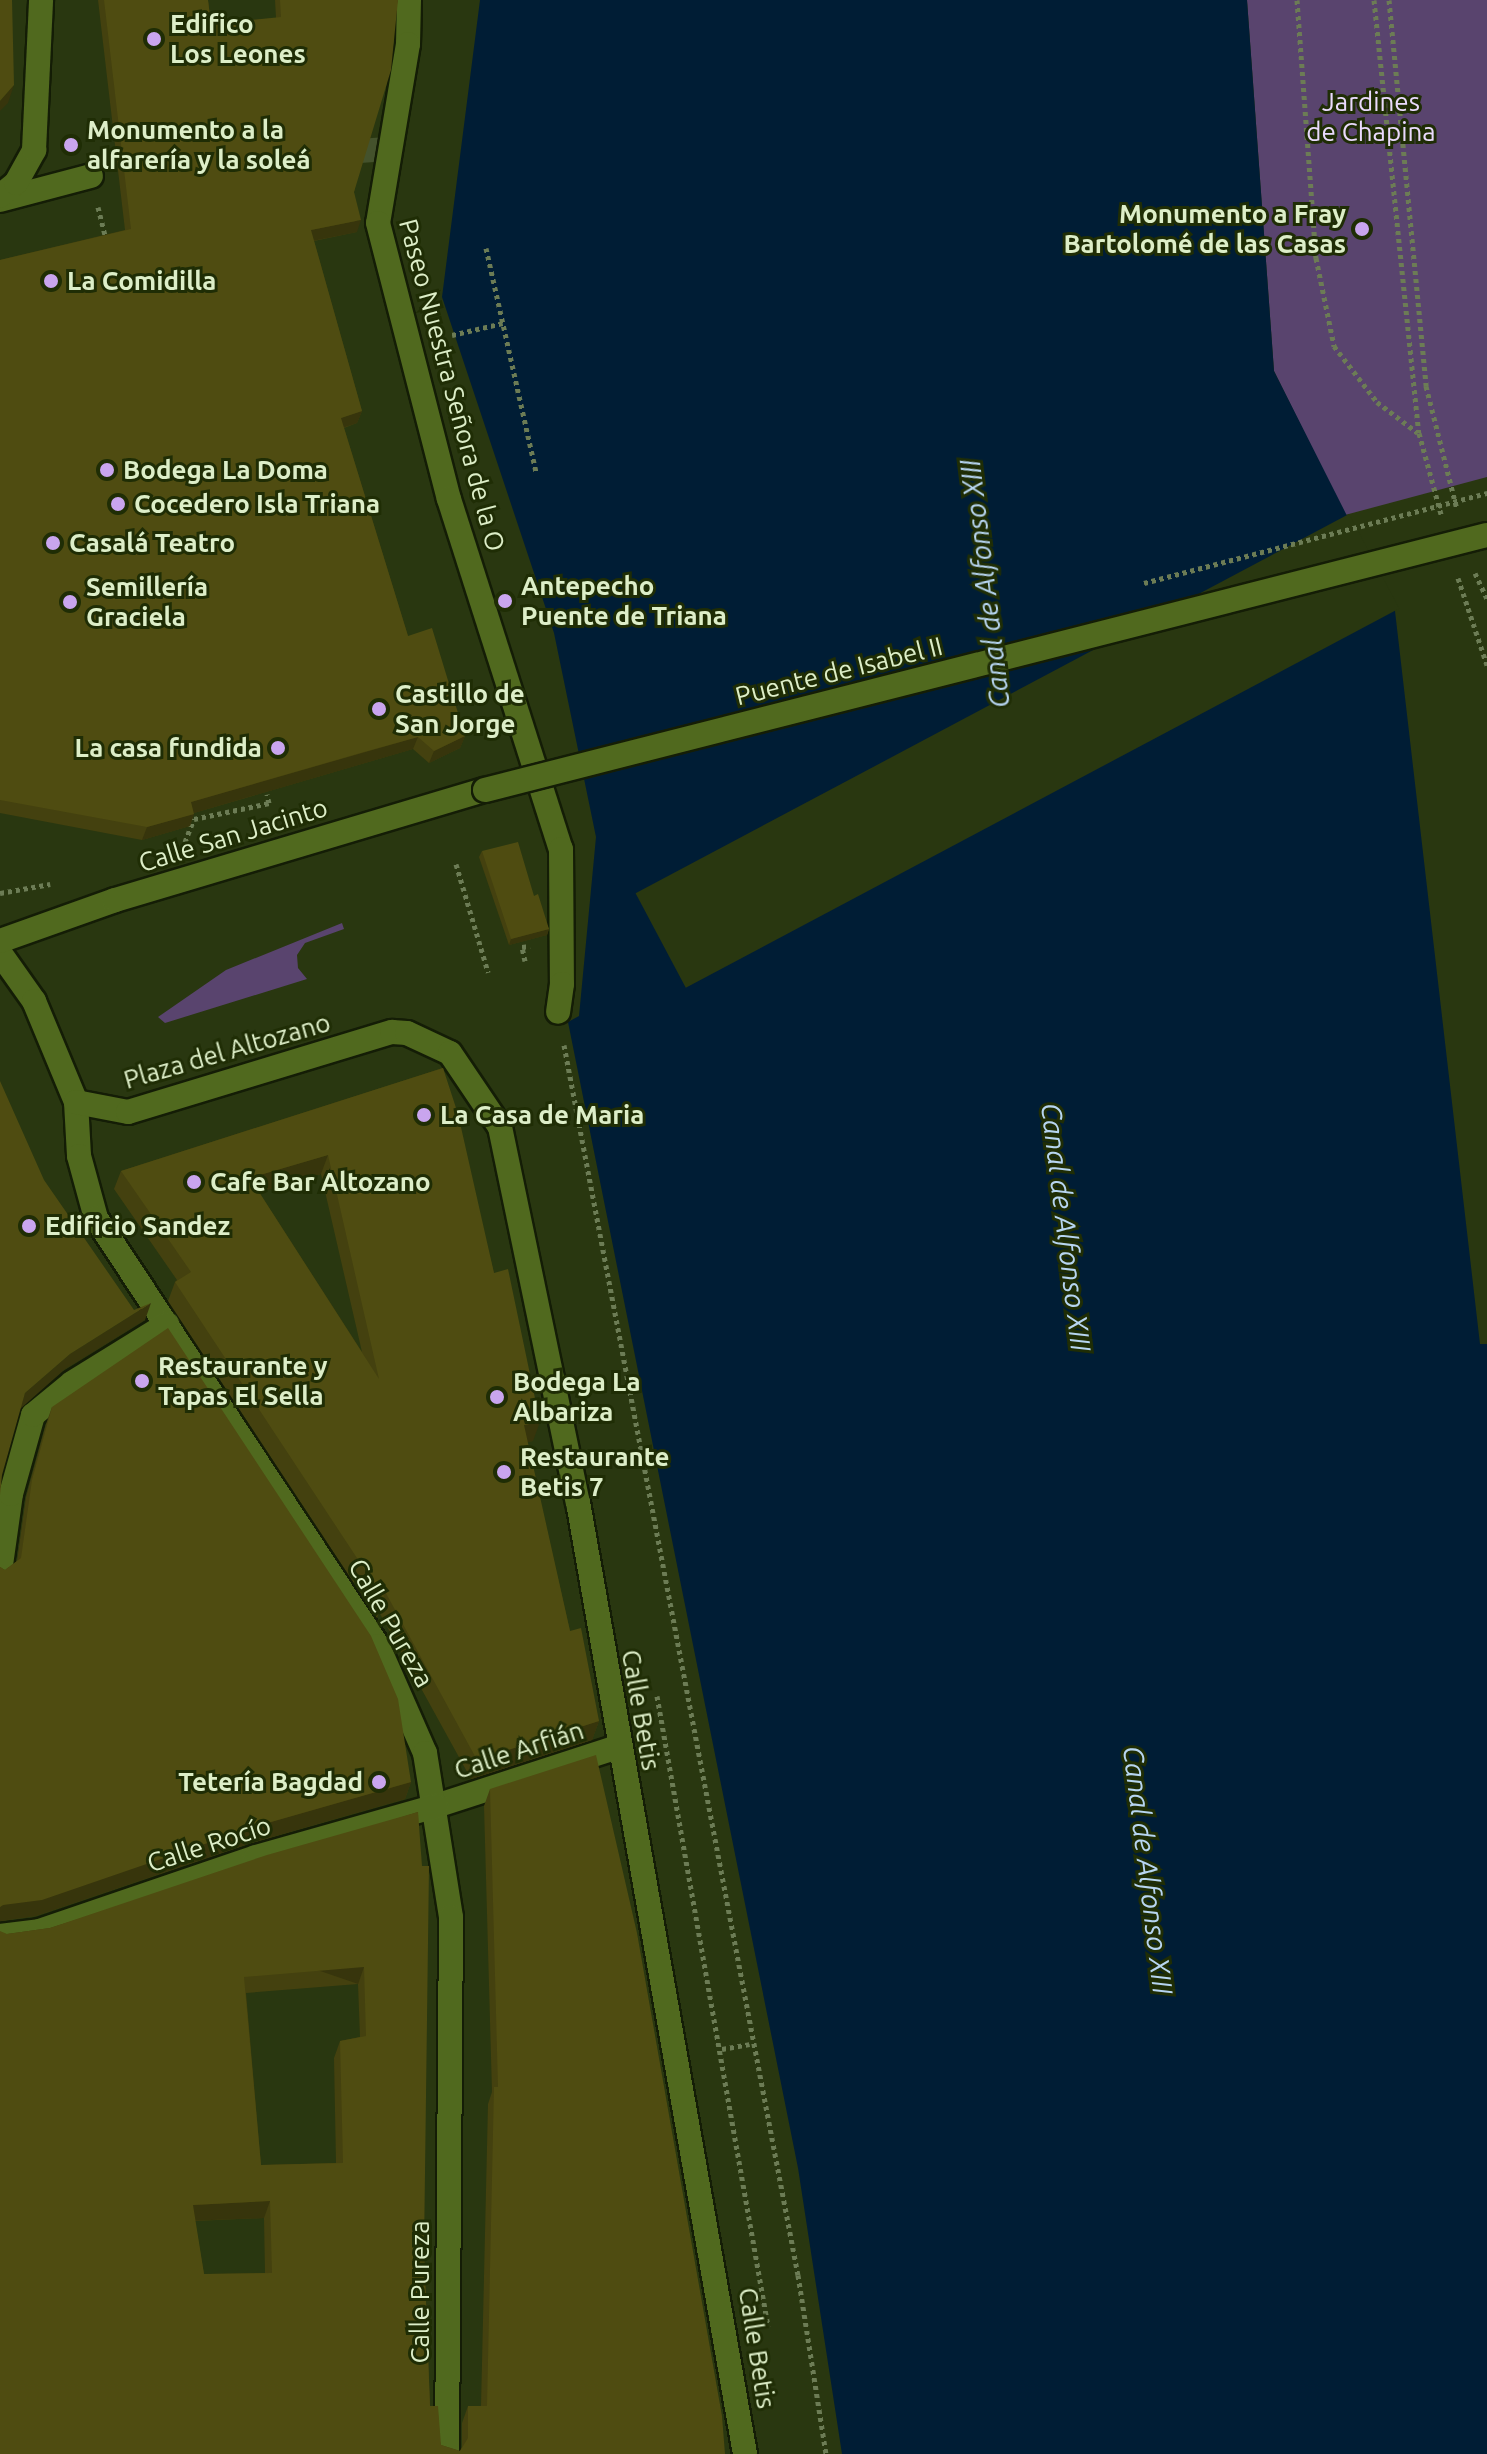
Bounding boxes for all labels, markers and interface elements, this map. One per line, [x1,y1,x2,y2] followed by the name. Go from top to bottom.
[170,8,306,70] place label: Edifico Los Leones
[145,30,163,48] marker: Edifico Los Leones
[1306,86,1436,148] park label: Jardines de Chapina
[87,114,311,176] place label: Monumento a la alfarería y la soleá
[62,136,80,154] marker: Monumento a la alfarería y la soleá
[1063,198,1346,260] place label: Monumento a Fray Bartolomé de las Casas
[393,215,511,555] street label: Paseo Nuestra Señora de la O
[1353,220,1371,238] marker: Monumento a Fray Bartolomé de las Casas
[67,265,216,297] place label: La Comidilla
[42,272,60,290] marker: La Comidilla
[123,454,328,486] place label: Bodega La Doma
[953,458,1017,710] water label: Canal de Alfonso XIII
[98,461,116,479] marker: Bodega La Doma
[134,488,380,520] place label: Cocedero Isla Triana
[109,495,127,513] marker: Cocedero Isla Triana
[69,527,235,559] place label: Casalá Teatro
[44,534,62,552] marker: Casalá Teatro
[521,570,727,632] place label: Antepecho Puente de Triana
[86,571,208,632] place label: Semillería Graciela
[496,592,514,610] marker: Antepecho Puente de Triana
[61,593,79,611] marker: Semillería Graciela
[732,630,946,712] street label: Puente de Isabel II
[395,678,525,740] place label: Castillo de San Jorge
[370,700,388,718] marker: Castillo de San Jorge
[75,732,262,764] place label: La casa fundida
[269,739,287,757] marker: La casa fundida
[135,791,331,879] street label: Calle San Jacinto
[120,1007,334,1095] street label: Plaza del Altozano
[440,1099,644,1131] place label: La Casa de Maria
[1034,1101,1098,1353] water label: Canal de Alfonso XIII
[415,1106,433,1124] marker: La Casa de Maria
[210,1166,431,1198] place label: Cafe Bar Altozano
[185,1173,203,1191] marker: Cafe Bar Altozano
[45,1210,230,1242] place label: Edificio Sandez
[20,1217,38,1235] marker: Edificio Sandez
[158,1350,327,1412] place label: Restaurante y Tapas El Sella
[513,1366,641,1428] place label: Bodega La Albariza
[133,1372,151,1390] marker: Restaurante y Tapas El Sella
[488,1388,506,1406] marker: Bodega La Albariza
[520,1441,670,1502] place label: Restaurante Betis 7
[495,1463,513,1481] marker: Restaurante Betis 7
[342,1553,440,1693] street label: Calle Pureza
[615,1647,667,1773] street label: Calle Betis
[450,1714,588,1786] street label: Calle Arfián
[1116,1744,1180,1996] water label: Canal de Alfonso XIII
[178,1766,363,1798] place label: Tetería Bagdad
[370,1773,388,1791] marker: Tetería Bagdad
[143,1809,275,1879] street label: Calle Rocío
[404,2220,436,2364] street label: Calle Pureza
[732,2285,782,2411] street label: Calle Betis

